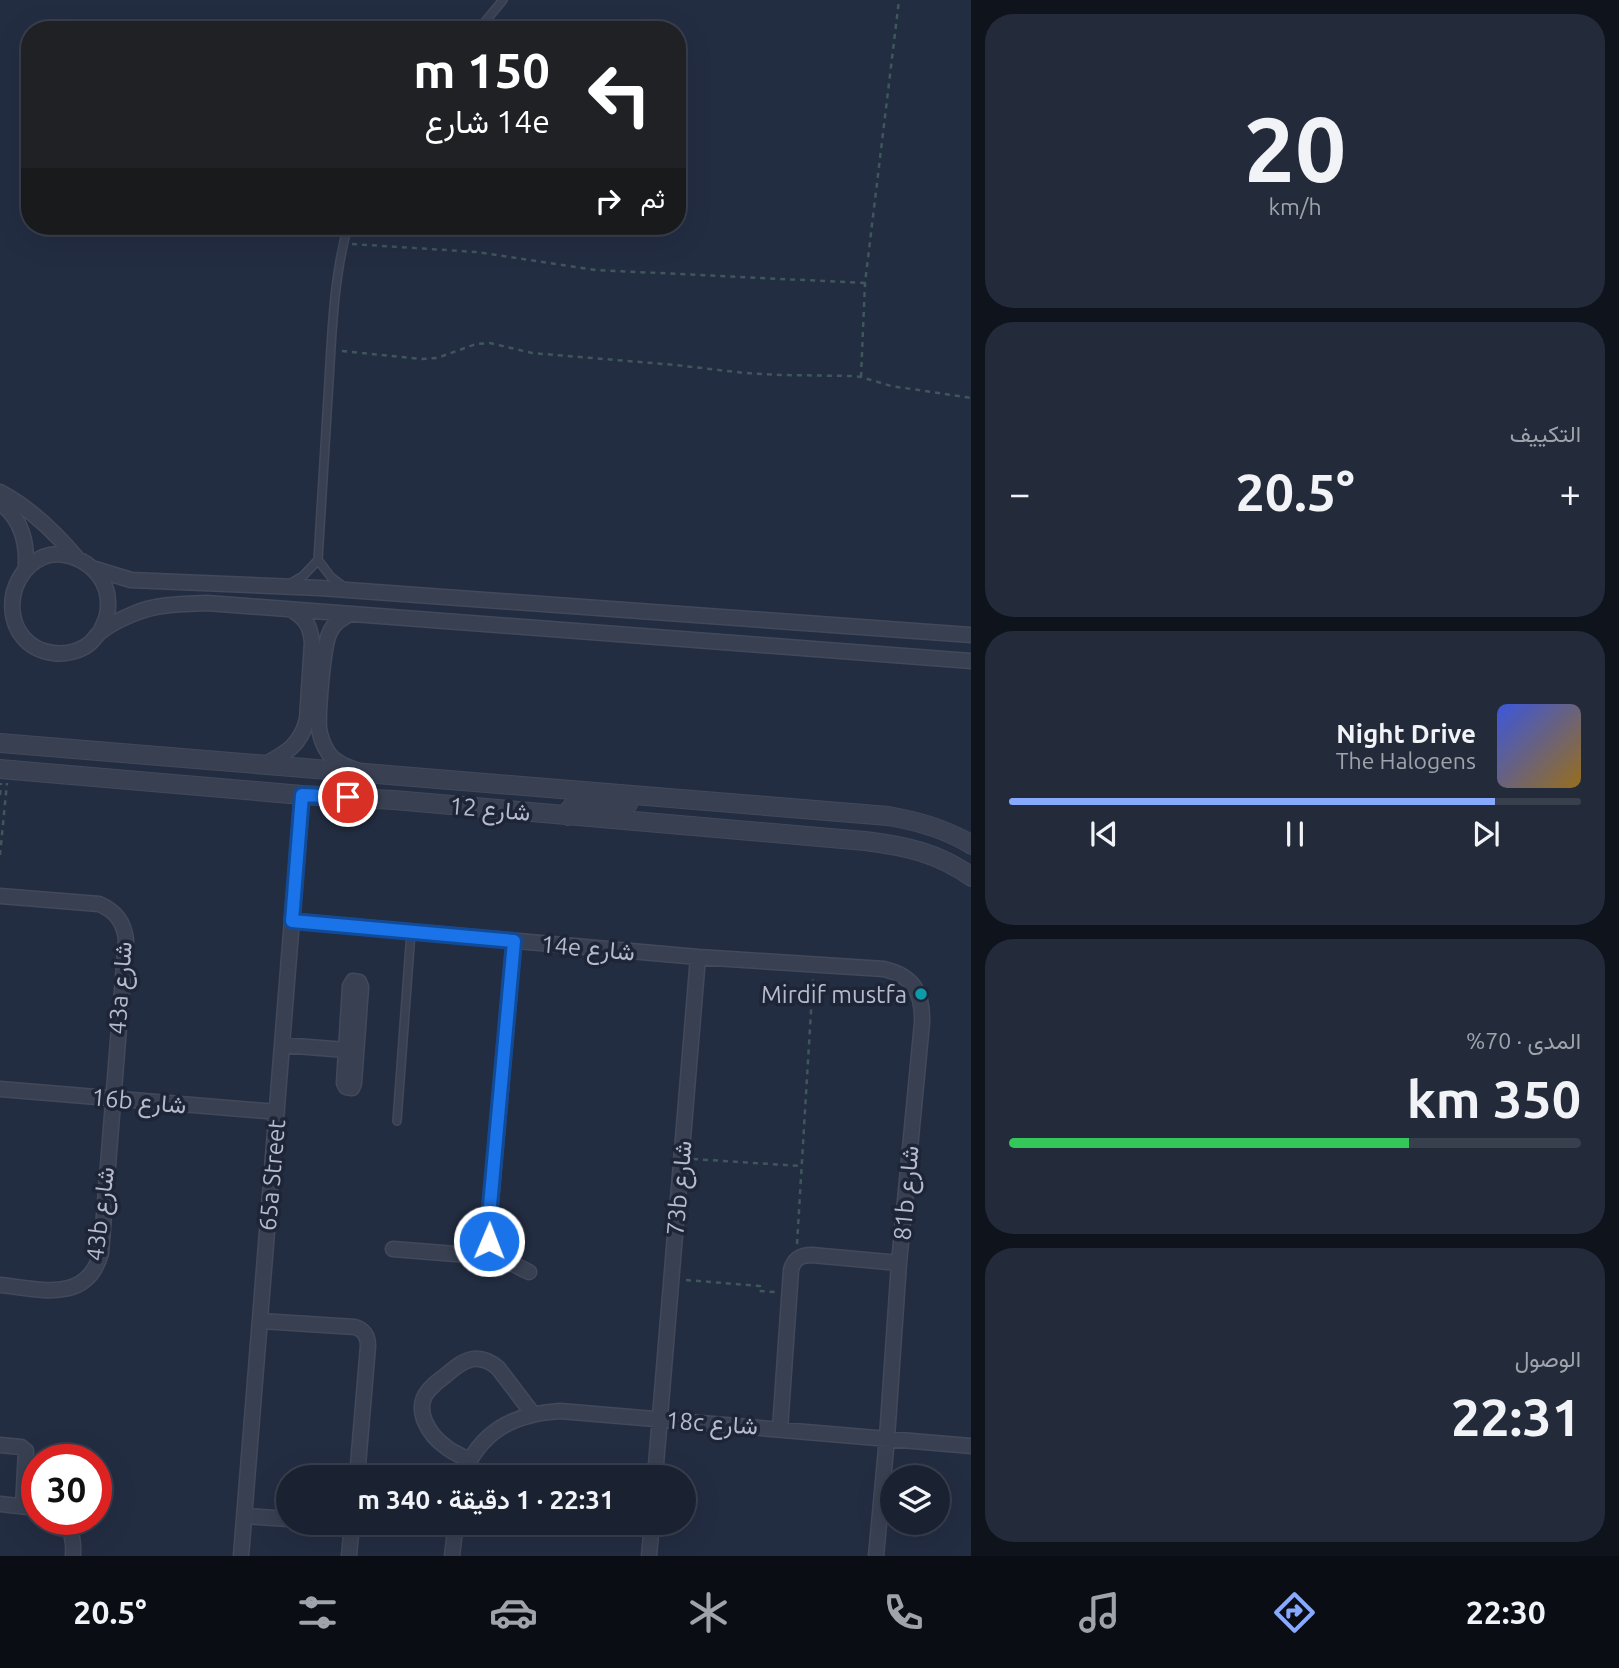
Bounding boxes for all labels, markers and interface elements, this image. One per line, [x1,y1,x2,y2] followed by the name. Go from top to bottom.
[413,42,550,97] text: 150 m
[574,49,665,140] icon: left
[1244,97,1346,199] text: 20
[425,103,550,139] text: 14e شارع
[589,182,627,220] icon: right
[641,184,665,213] text: ثم
[1268,194,1322,219] text: km/h
[1510,421,1581,446] text: التكييف
[1235,463,1355,521] text: 20.5°
[1009,472,1030,514] text: −
[1560,472,1581,514] text: +
[1336,719,1476,748] text: Night Drive
[1336,748,1476,773] text: The Halogens
[318,767,378,827] pin
[329,778,367,816] icon: arrive
[448,792,531,829] street label: شارع 12
[1085,815,1123,853] icon: previous
[1276,815,1314,853] icon: pause
[1467,815,1505,853] icon: next
[540,930,636,969] street label: 14e شارع
[103,941,140,1036] street label: 43a شارع
[761,981,907,1008] place label: Mirdif mustfa
[913,986,929,1002] marker: Mirdif mustfa
[1466,1028,1581,1053] text: المدى · 70%
[1407,1070,1581,1128] text: 350 km
[90,1083,187,1122] street label: 16b شارع
[254,1118,290,1232] street label: 65a Street
[661,1140,700,1237] street label: 73b شارع
[888,1145,927,1242] street label: 81b شارع
[81,1165,122,1263] street label: 43b شارع
[452,1204,526,1278] position arrow
[1515,1346,1581,1371] text: الوصول
[1451,1388,1581,1446] text: 22:31
[665,1406,759,1443] street label: 18c شارع
[21,1444,112,1535] speed limit sign: 30
[880,1465,950,1535] map controls
[880,1465,950,1535] button: layers
[358,1485,614,1514] text: 22:31 · 1 دقيقة · 340 m
[293,1588,342,1637] icon: filters
[489,1588,538,1637] icon: car
[684,1588,733,1637] icon: climate
[879,1588,928,1637] icon: phone
[1075,1588,1124,1637] icon: music
[1270,1588,1319,1637] icon: directions
[73,1594,147,1630] text: 20.5°
[1466,1594,1546,1630] text: 22:30

